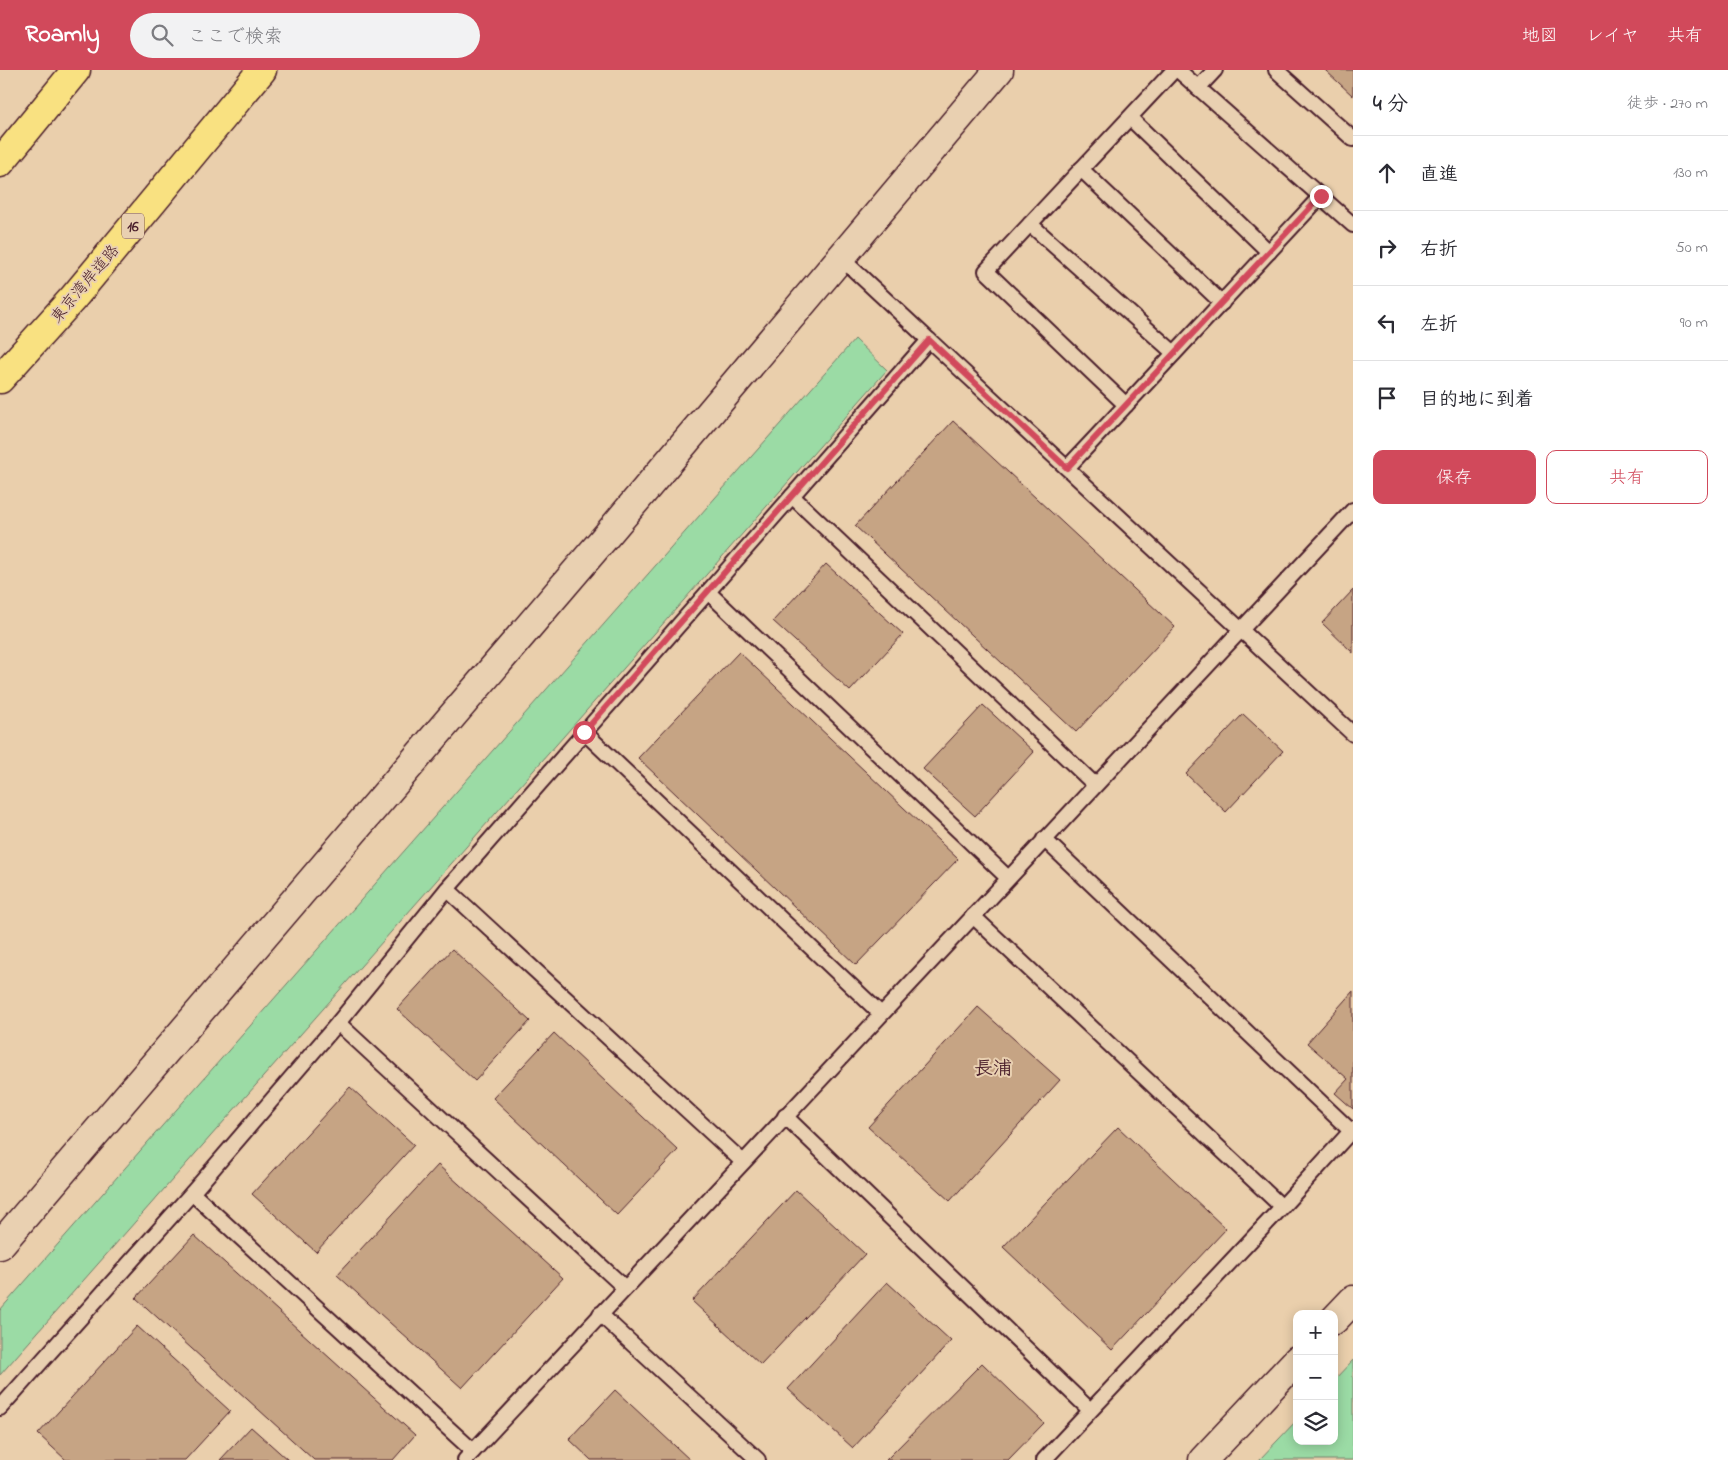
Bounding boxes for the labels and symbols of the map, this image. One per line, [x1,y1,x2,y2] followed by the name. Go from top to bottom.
[1310,185,1333,208] route end
[122,214,144,238] road number: 16
[45,240,126,329] street label: 東京湾岸道路
[573,721,596,744] route start
[974,1056,1012,1083] district label: 長浦

